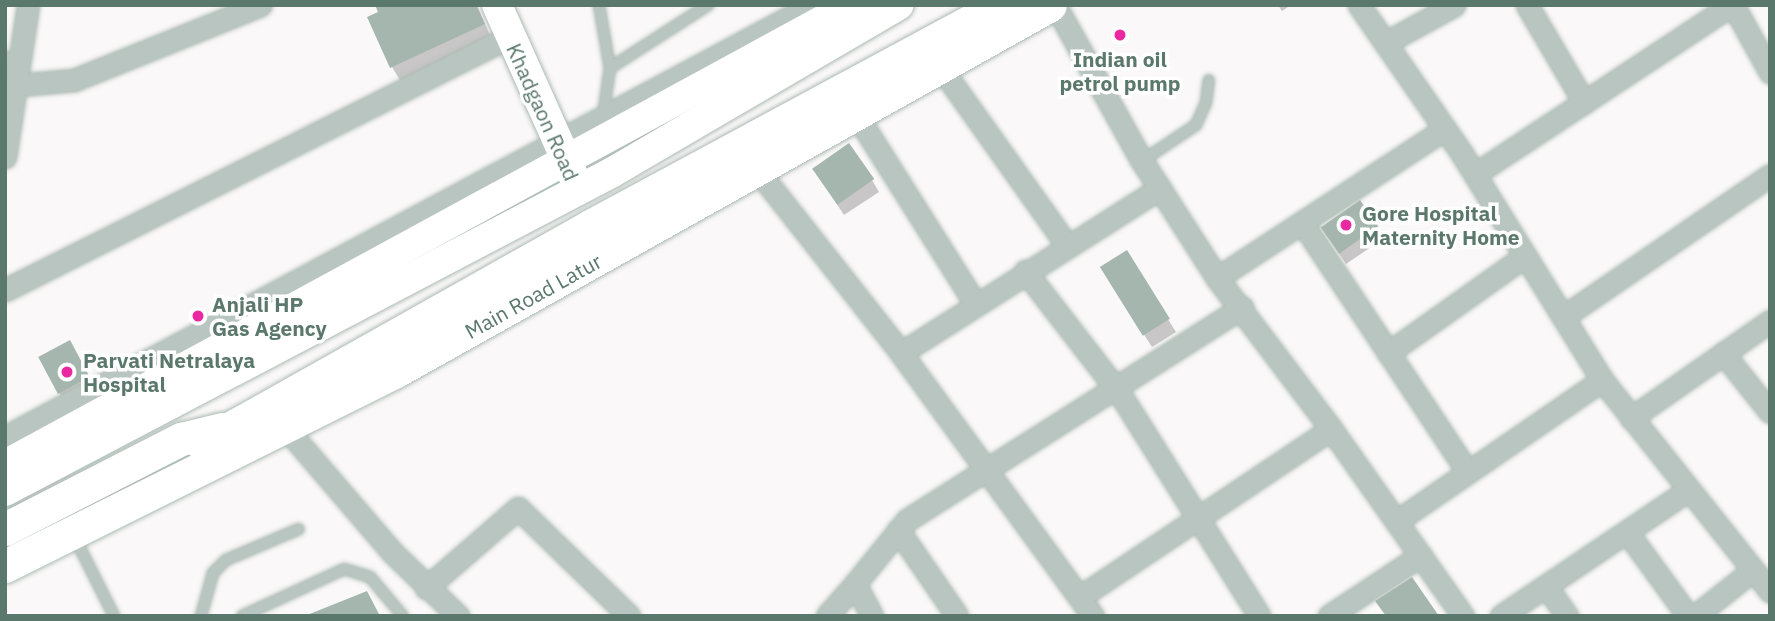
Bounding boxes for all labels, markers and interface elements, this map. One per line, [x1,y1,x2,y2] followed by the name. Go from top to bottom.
[1112,27,1128,43] marker: Indian oil petrol pump
[501,39,585,185] street label: Khadgaon Road
[1060,46,1180,96] place label: Indian oil petrol pump
[1362,200,1520,250] place label: Gore Hospital Maternity Home
[1336,215,1356,235] marker: Gore Hospital Maternity Home
[460,248,606,344] street label: Main Road Latur
[212,291,327,341] place label: Anjali HP Gas Agency
[190,308,206,324] marker: Anjali HP Gas Agency
[83,347,255,397] place label: Parvati Netralaya Hospital
[57,362,77,382] marker: Parvati Netralaya Hospital

